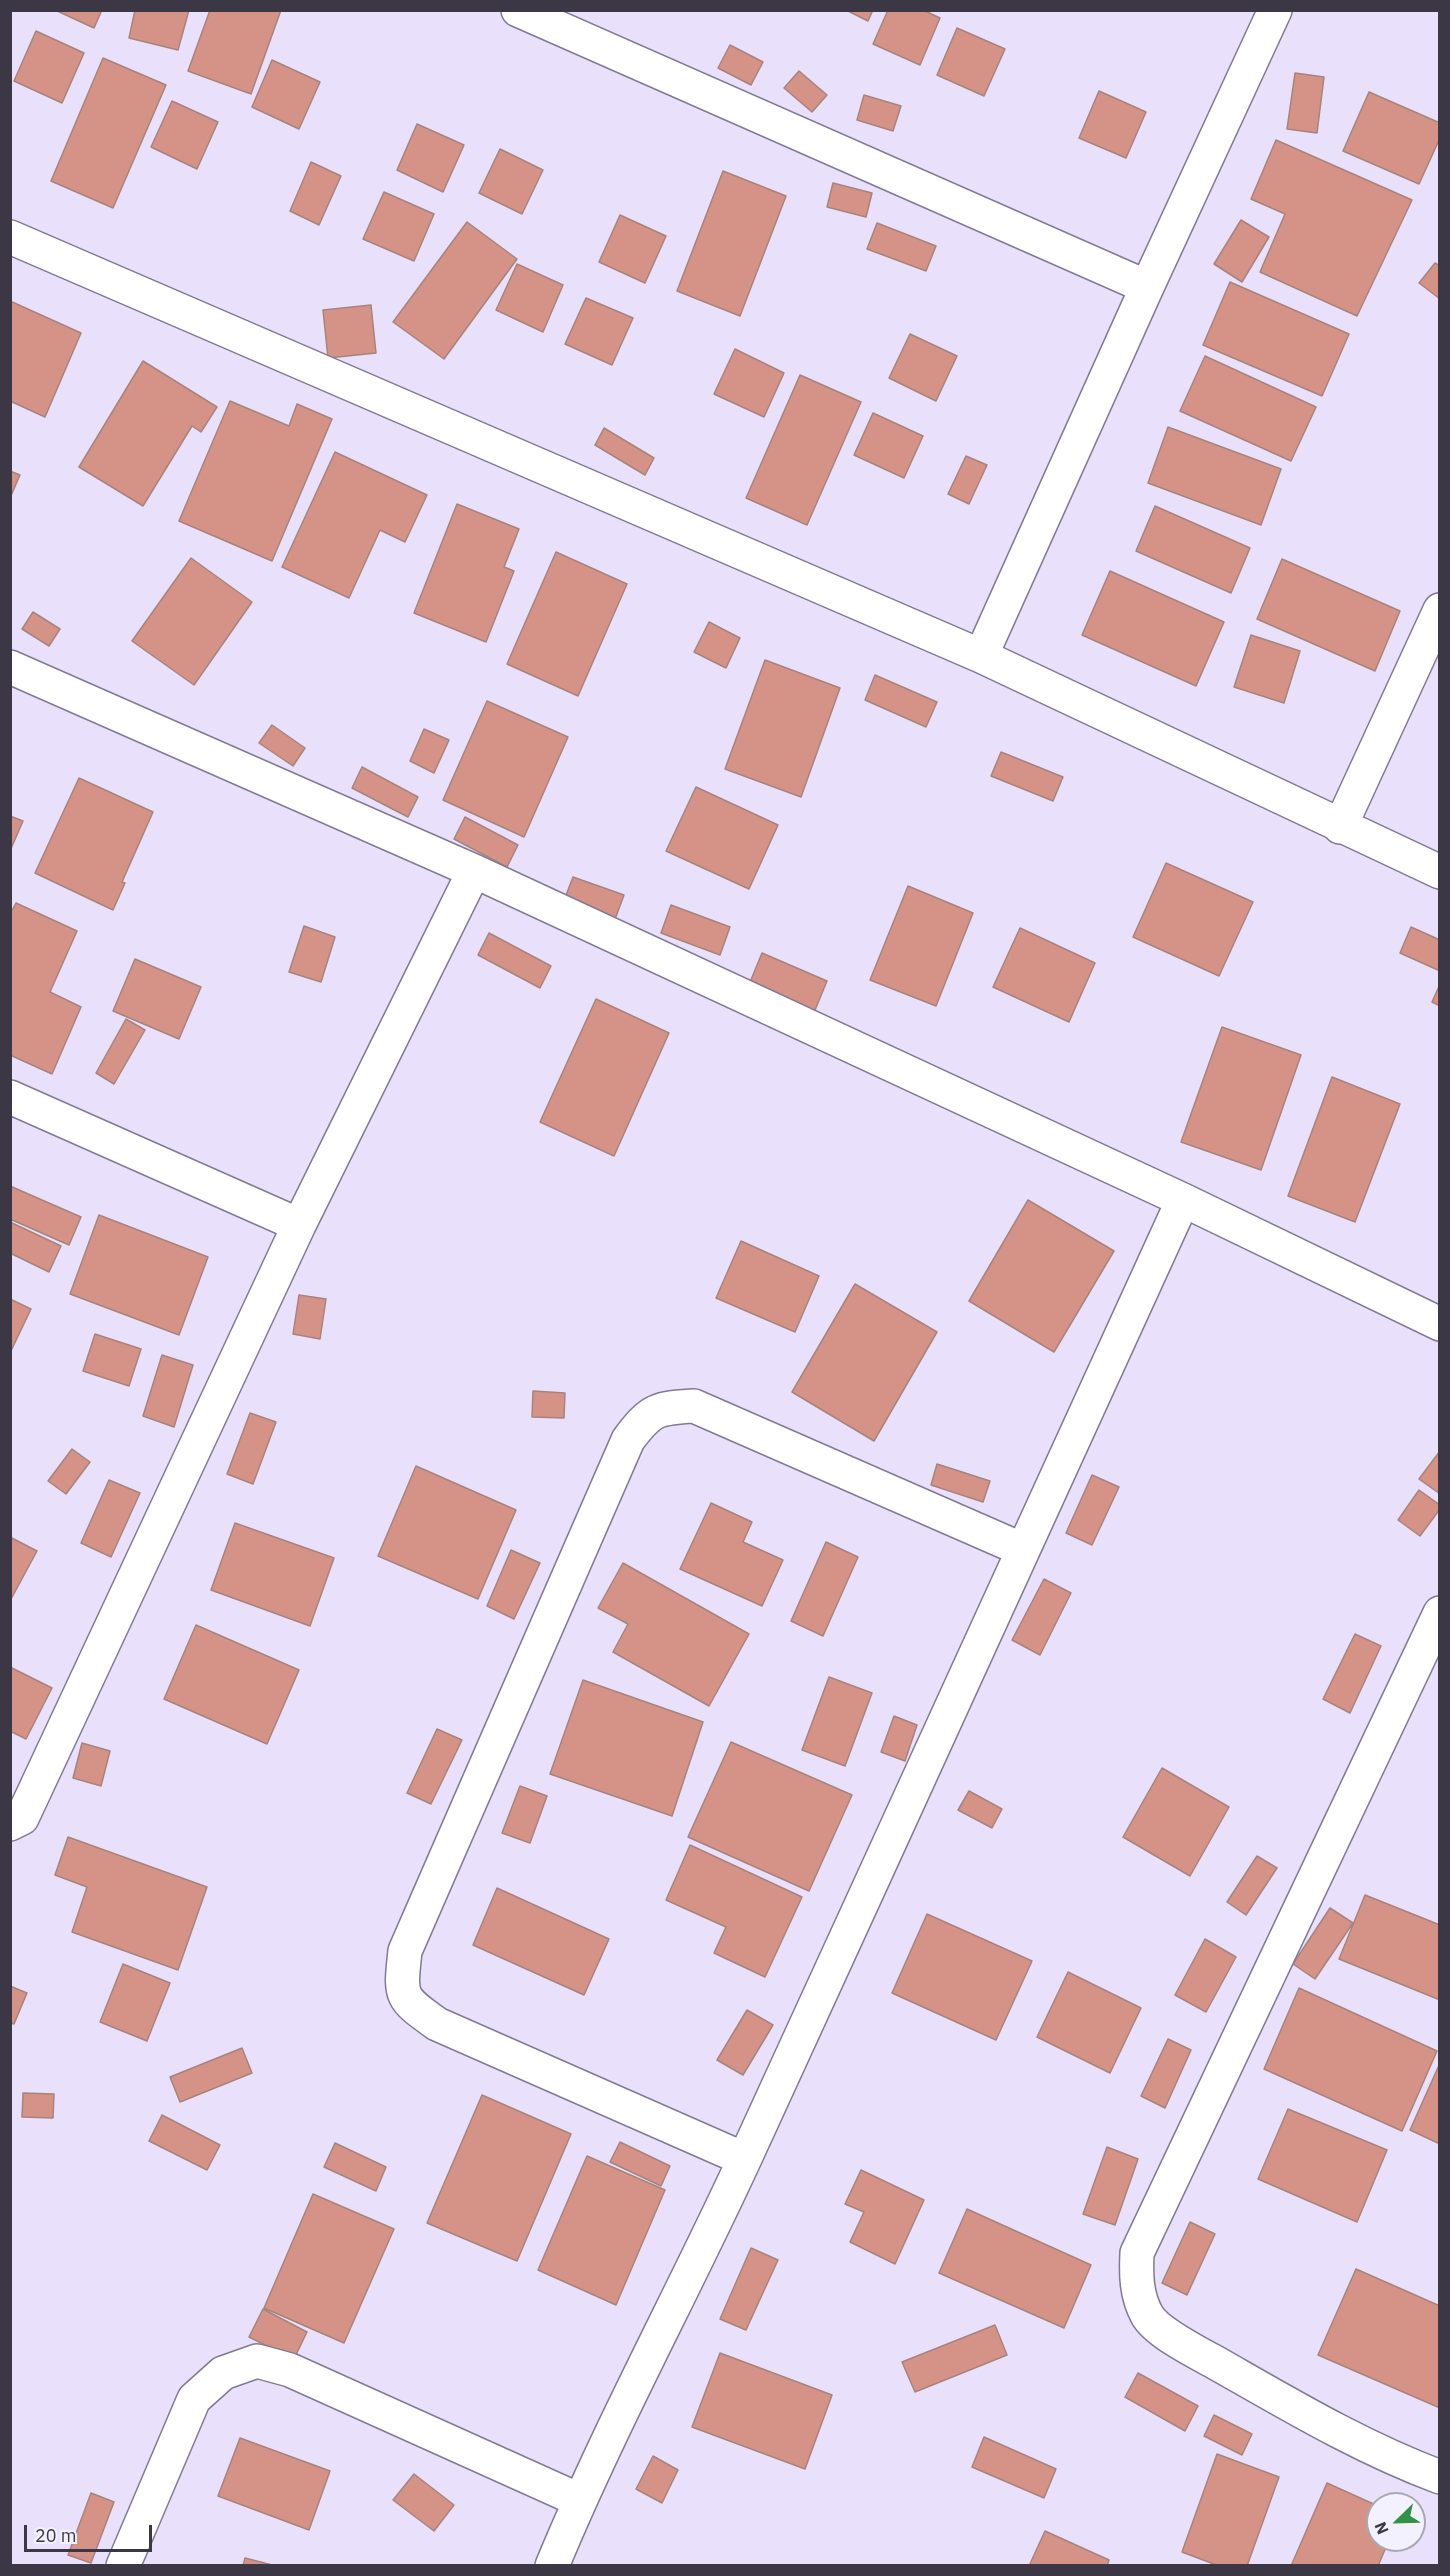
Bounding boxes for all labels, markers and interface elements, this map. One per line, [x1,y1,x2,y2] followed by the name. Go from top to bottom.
[1366,2492,1426,2552] north arrow
[27,2513,154,2551] scale bar
[1370,2519,1393,2537] text: N
[35,2524,77,2547] text: 20 m

